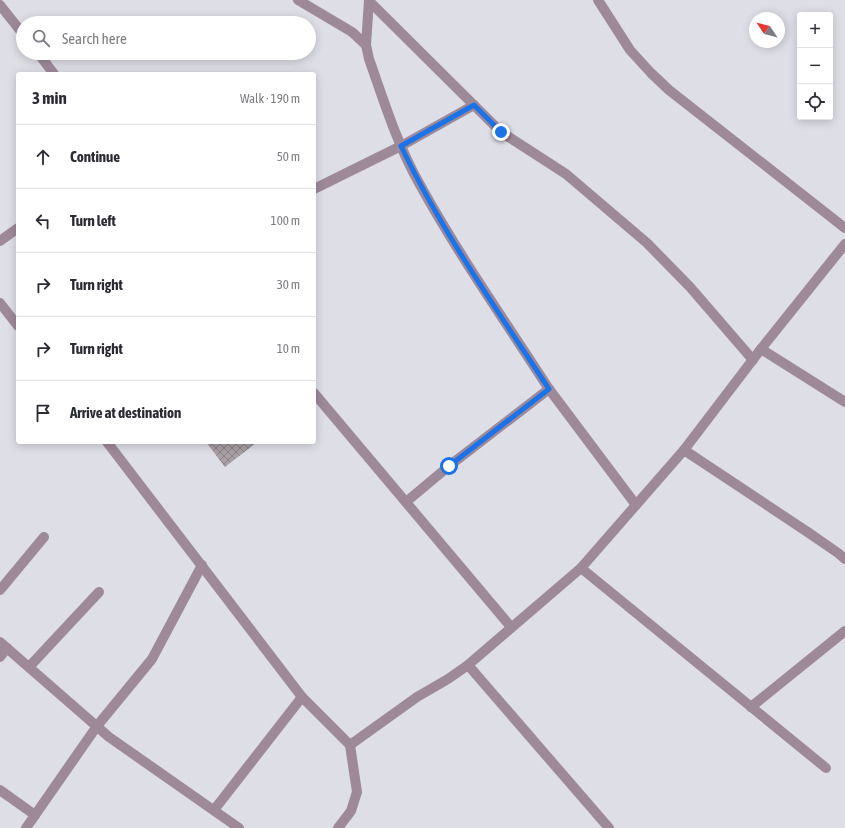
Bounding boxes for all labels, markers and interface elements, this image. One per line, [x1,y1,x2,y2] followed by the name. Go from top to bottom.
[749,12,785,48] north arrow
[797,12,833,120] map controls
[797,12,833,48] button: +
[16,16,316,60] search box
[30,27,52,49] icon: search
[62,30,127,47] text: Search here
[797,48,833,84] button: −
[797,84,833,120] button: locate
[32,88,67,108] text: 3 min
[240,91,300,106] text: Walk · 190 m
[492,123,510,141] route end
[32,146,54,168] icon: ahead
[70,148,120,165] text: Continue
[277,149,300,164] text: 50 m
[32,210,54,232] icon: left
[70,212,116,229] text: Turn left
[271,213,300,228] text: 100 m
[32,274,54,296] icon: right
[70,276,123,293] text: Turn right
[277,277,300,292] text: 30 m
[32,338,54,360] icon: right
[70,340,123,357] text: Turn right
[277,341,300,356] text: 10 m
[32,402,54,424] icon: arrive
[70,404,181,421] text: Arrive at destination
[440,457,458,475] route start

